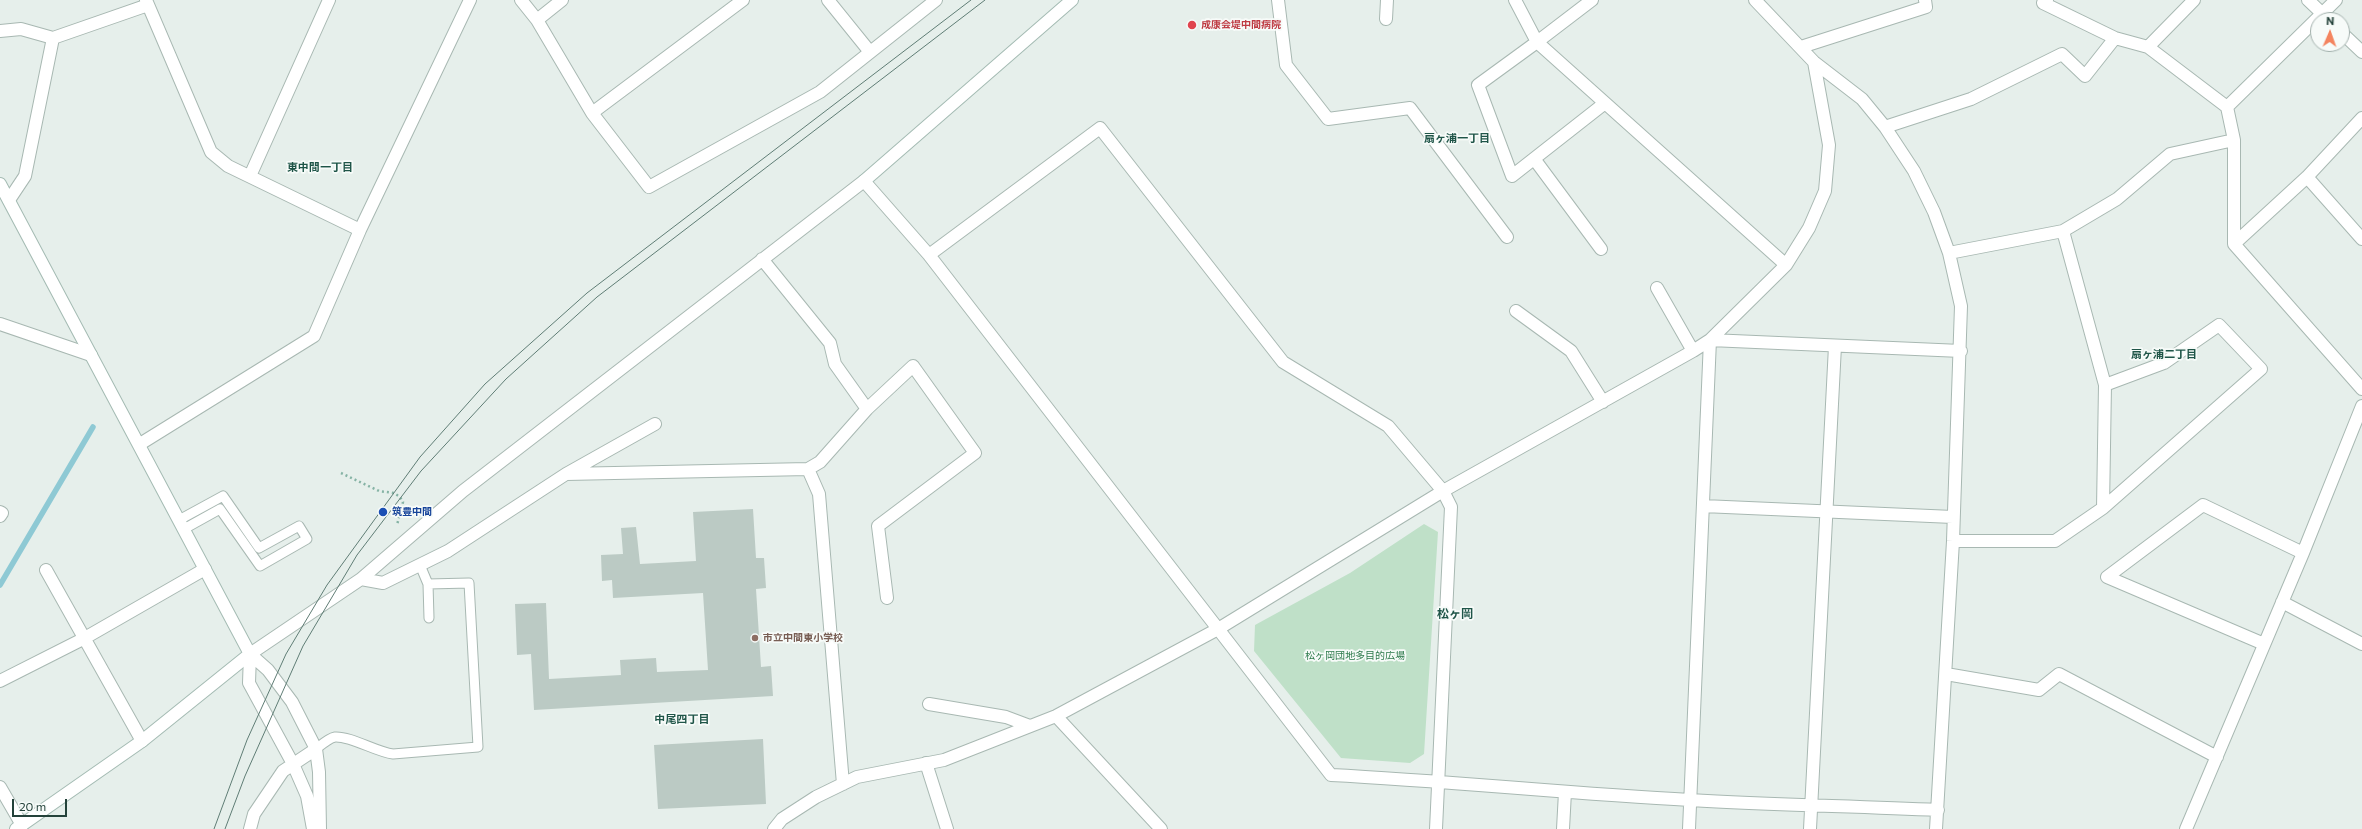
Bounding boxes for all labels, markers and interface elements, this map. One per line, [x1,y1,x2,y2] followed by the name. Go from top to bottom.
[2310,12,2350,52] north arrow
[2326,14,2335,27] text: N
[1186,19,1198,31] marker: 成康会堤中間病院
[1201,19,1281,31] place label: 成康会堤中間病院
[1424,131,1490,145] district label: 扇ヶ浦一丁目
[287,160,353,174] district label: 東中間一丁目
[2131,347,2197,361] district label: 扇ヶ浦二丁目
[377,506,389,518] marker: 筑豊中間
[392,506,432,518] place label: 筑豊中間
[1437,607,1473,621] district label: 松ヶ岡
[763,632,843,644] place label: 市立中間東小学校
[750,633,760,643] marker: 市立中間東小学校
[1305,650,1405,662] park label: 松ヶ岡団地多目的広場
[655,712,709,726] district label: 中尾四丁目
[14,791,69,817] scale bar
[19,799,46,813] text: 20 m

